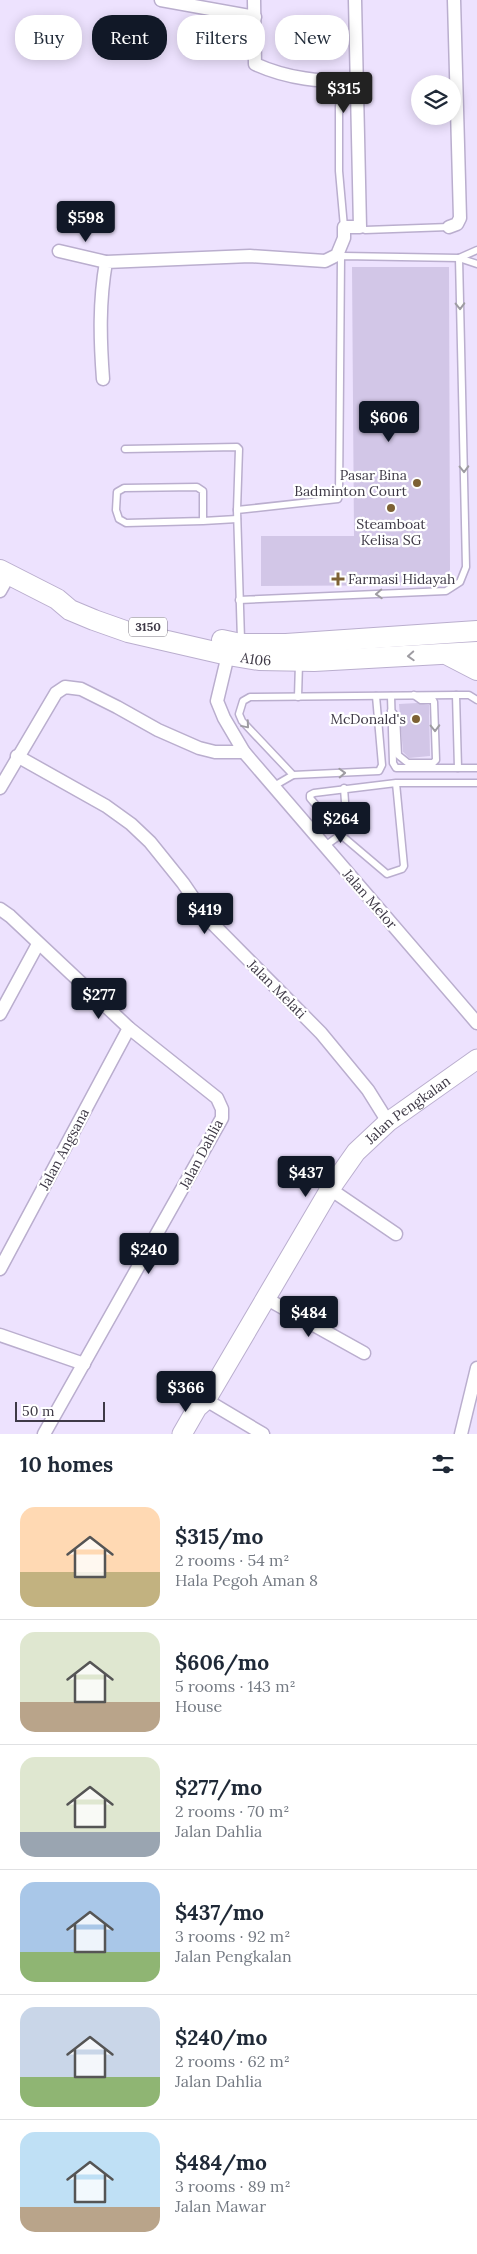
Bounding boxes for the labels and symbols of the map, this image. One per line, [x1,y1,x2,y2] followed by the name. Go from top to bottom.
[314,72,374,114] pin: $315
[56,200,116,243] pin: $598
[455,303,466,311] one-way arrow
[359,400,419,443] pin: $606
[294,466,408,500] place label: Pasar Bina Badminton Court
[459,466,469,473] one-way arrow
[411,477,423,489] marker: Pasar Bina Badminton Court
[385,502,397,514] marker: Steamboat Kelisa SG
[356,515,426,549] place label: Steamboat Kelisa SG
[348,570,455,588] place label: Farmasi Hidayah
[332,573,344,585] marker: Farmasi Hidayah
[375,589,383,599] one-way arrow
[129,618,167,636] road number: 3150
[238,648,271,670] street label: A106
[407,651,414,661] one-way arrow
[330,710,406,728] place label: McDonald's
[410,713,422,725] marker: McDonald's
[241,720,250,729] one-way arrow
[430,724,440,732] one-way arrow
[338,768,346,779] one-way arrow
[311,802,371,844] pin: $264
[338,864,401,933] street label: Jalan Melor
[175,892,235,935] pin: $419
[243,955,310,1022] street label: Jalan Melati
[69,978,129,1020] pin: $277
[361,1071,454,1148] street label: Jalan Pengkalan
[34,1105,93,1194] street label: Jalan Angsana
[175,1116,227,1193] street label: Jalan Dahlia
[276,1156,336,1198] pin: $437
[119,1232,179,1275] pin: $240
[279,1296,339,1338] pin: $484
[156,1370,216,1413] pin: $366
[15,1399,105,1422] scale bar

